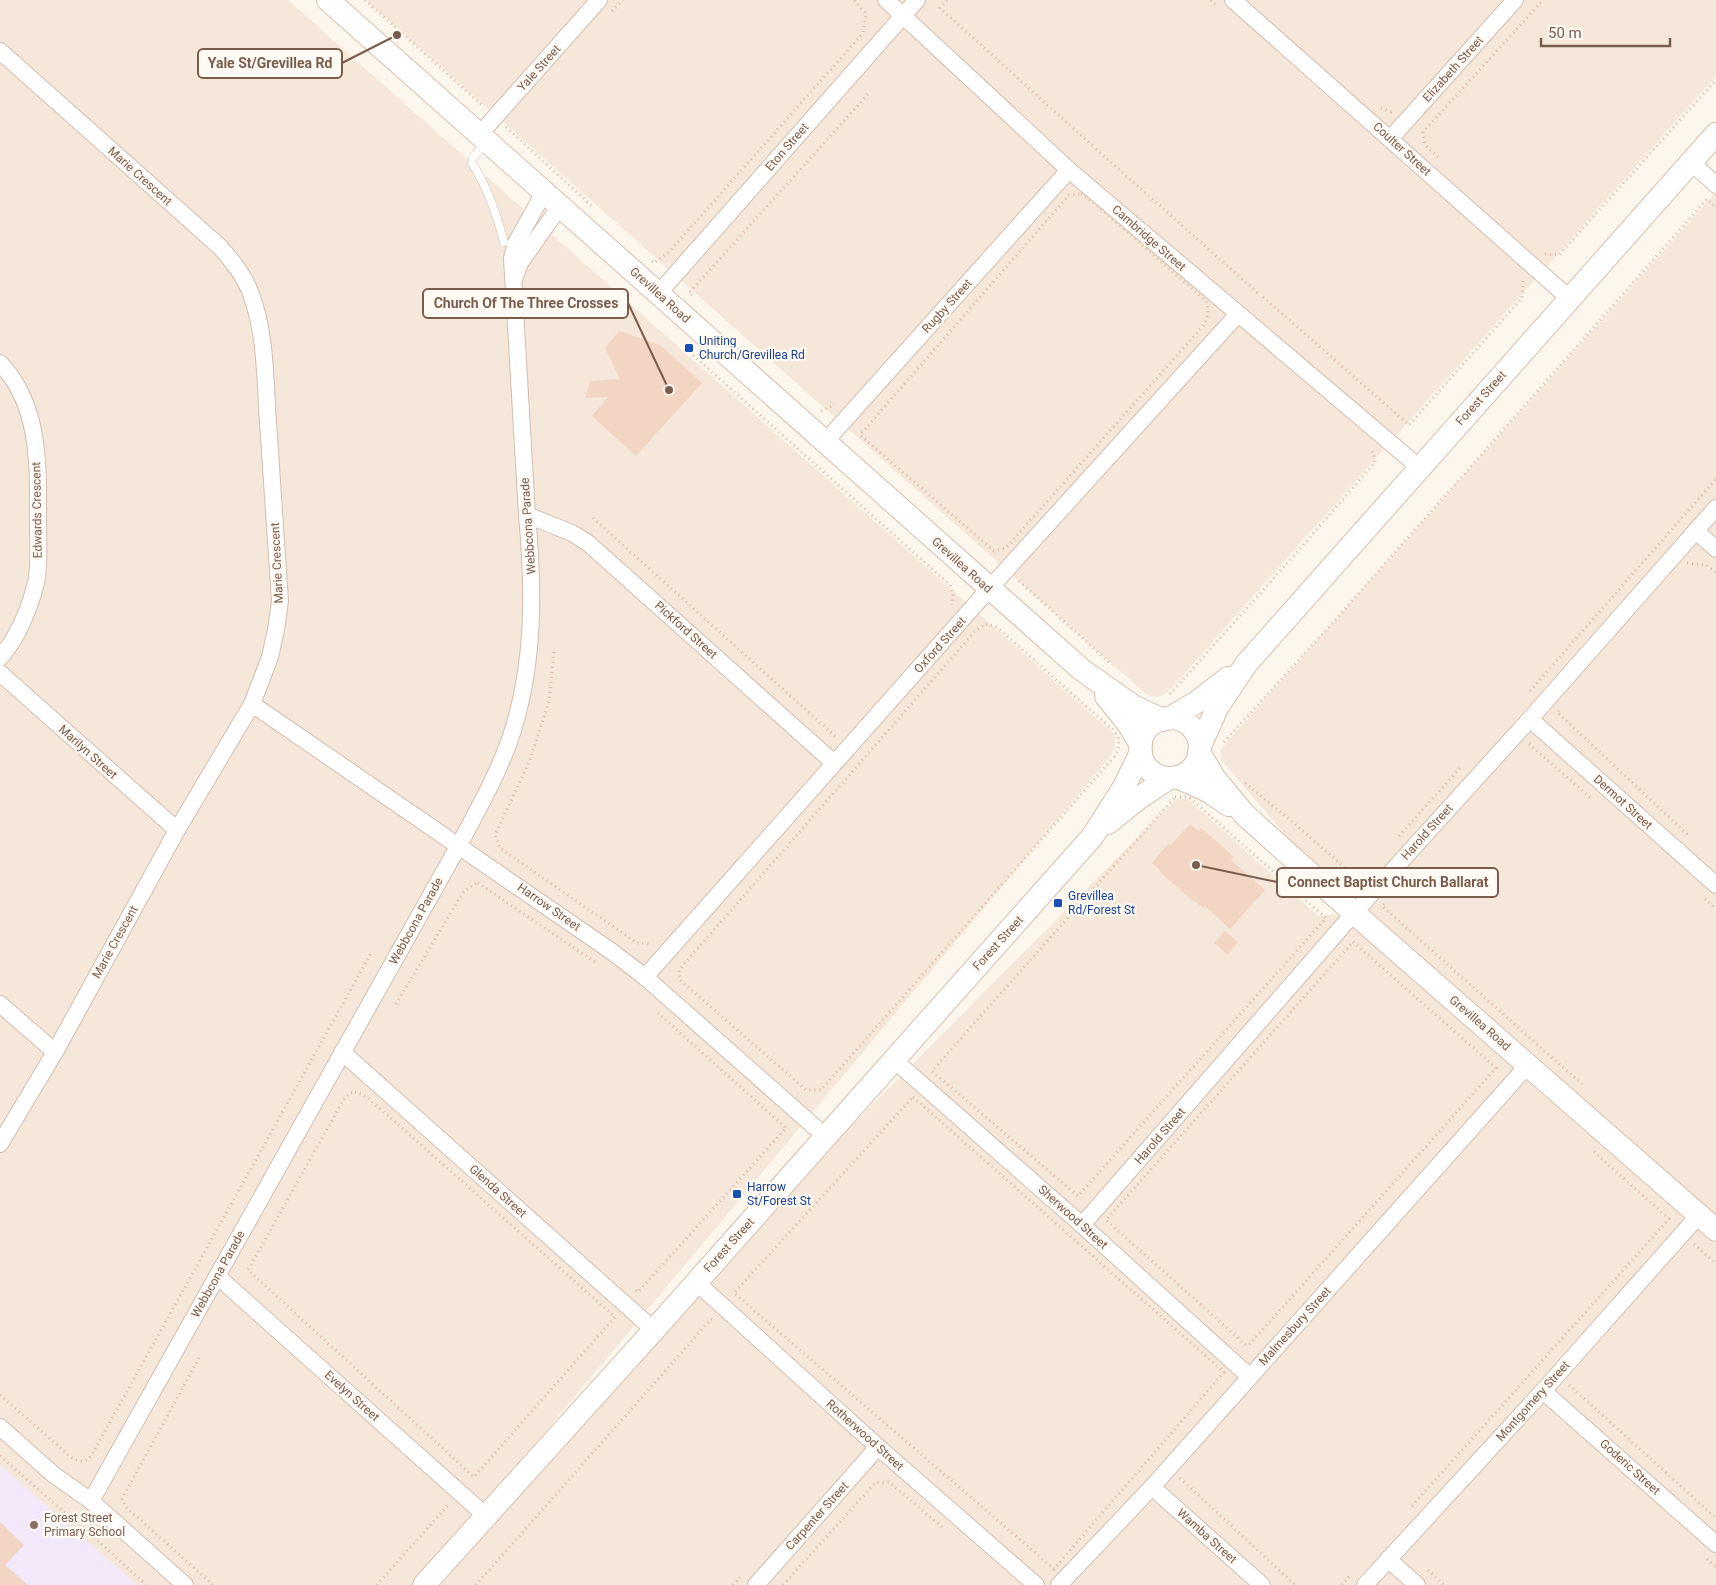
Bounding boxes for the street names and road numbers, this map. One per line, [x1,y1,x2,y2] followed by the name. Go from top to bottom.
[1420,33,1486,105] street label: Elizabeth Street
[515,42,563,94] street label: Yale Street
[1370,119,1434,179] street label: Coulter Street
[762,120,812,174] street label: Eton Street
[105,144,175,208] street label: Marie Crescent
[1109,202,1189,274] street label: Cambridge Street
[627,264,693,326] street label: Grevillea Road
[919,276,975,336] street label: Rugby Street
[1453,368,1509,428] street label: Forest Street
[29,462,45,558] street label: Edwards Crescent
[518,477,538,575] street label: Webbcona Parade
[268,522,286,604] street label: Marie Crescent
[929,534,995,596] street label: Grevillea Road
[652,598,720,662] street label: Pickford Street
[911,614,969,676] street label: Oxford Street
[56,722,120,782] street label: Marilyn Street
[1591,772,1655,832] street label: Dermot Street
[1398,801,1456,863] street label: Harold Street
[386,875,446,967] street label: Webbcona Parade
[515,880,583,934] street label: Harrow Street
[89,903,141,981] street label: Marie Crescent
[970,913,1026,973] street label: Forest Street
[1447,993,1513,1053] street label: Grevillea Road
[1132,1105,1188,1167] street label: Harold Street
[467,1162,529,1220] street label: Glenda Street
[1035,1182,1111,1252] street label: Sherwood Street
[701,1215,757,1275] street label: Forest Street
[188,1228,248,1320] street label: Webbcona Parade
[1256,1284,1334,1368] street label: Malmesbury Street
[1493,1358,1573,1444] street label: Montgomery Street
[322,1368,382,1424] street label: Evelyn Street
[823,1397,907,1474] street label: Rotherwood Street
[1597,1436,1663,1498] street label: Goderic Street
[783,1479,851,1553] street label: Carpenter Street
[1174,1506,1240,1566] street label: Wamba Street

